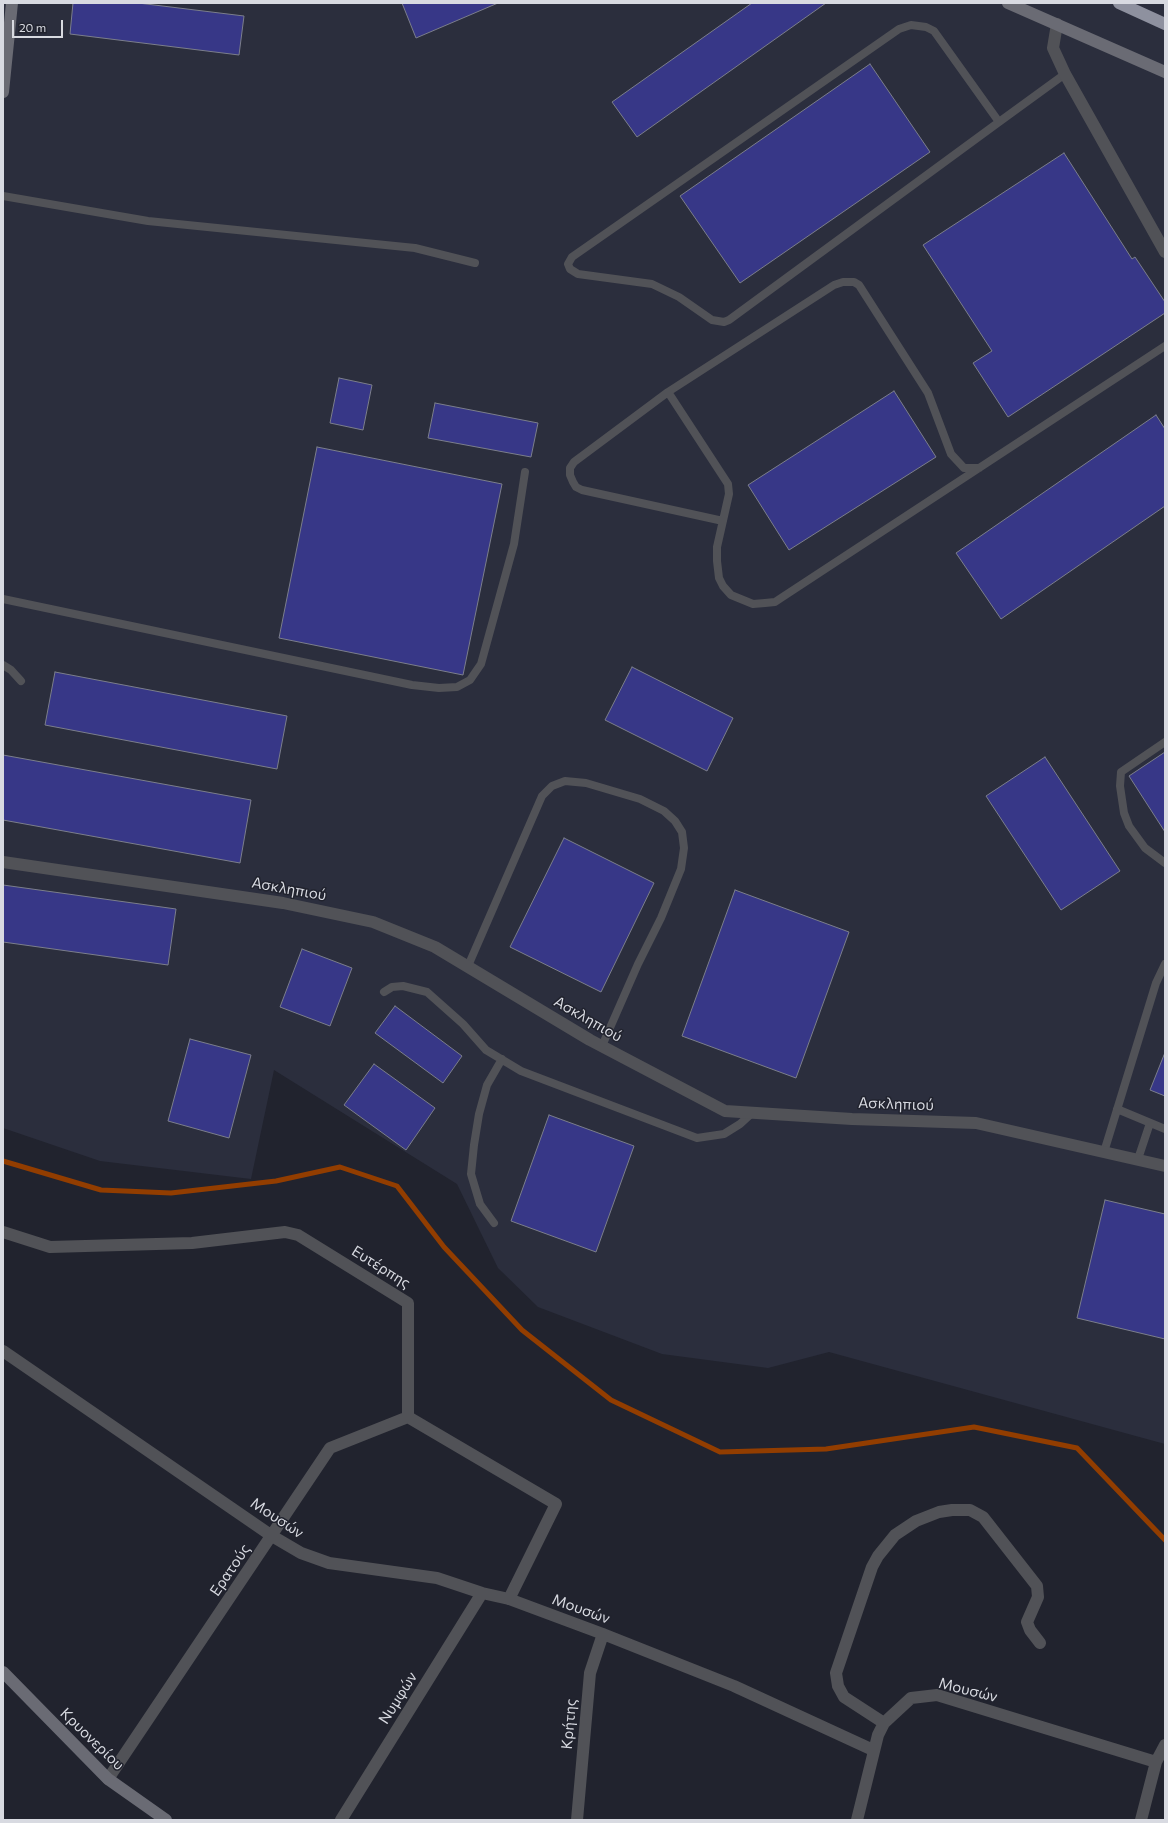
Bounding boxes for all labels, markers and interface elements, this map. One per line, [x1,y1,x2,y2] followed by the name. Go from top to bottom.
[14,12,65,38] scale bar
[19,20,46,34] text: 20 m
[250,874,328,904] street label: Ασκληπιού
[551,992,625,1046] street label: Ασκληπιού
[858,1094,934,1114] street label: Ασκληπιού
[348,1242,414,1292] street label: Ευτέρπης
[247,1494,307,1542] street label: Μουσών
[206,1541,254,1599] street label: Ερατούς
[550,1590,612,1628] street label: Μουσών
[375,1669,421,1727] street label: Νυμφών
[937,1674,999,1706] street label: Μουσών
[558,1698,580,1750] street label: Κρήτης
[56,1704,128,1774] street label: Κρυονερίου

